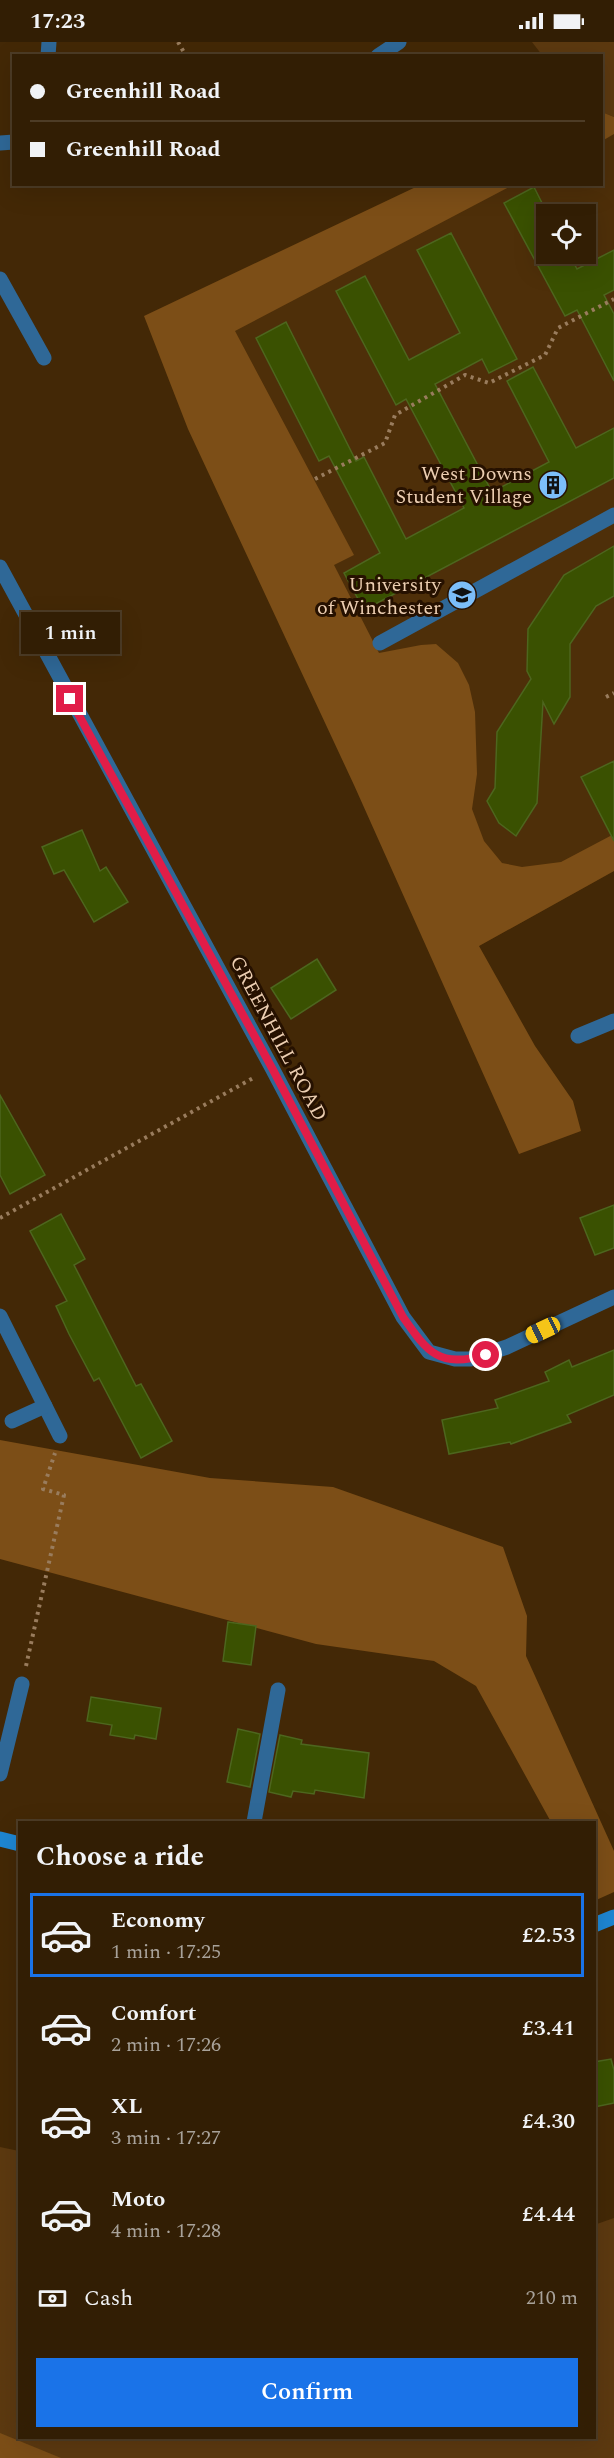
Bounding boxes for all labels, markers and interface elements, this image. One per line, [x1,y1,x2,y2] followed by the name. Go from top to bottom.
[30,5,85,38] text: 17:23
[66,75,221,108] text: Greenhill Road
[66,133,221,166] text: Greenhill Road
[536,204,596,264] map controls
[536,204,596,264] button: locate
[395,459,532,512] place label: West Downs Student Village
[537,469,569,501] building icon: West Downs Student Village
[317,570,442,623] place label: University of Winchester
[446,579,478,611] school or university icon: University of Winchester
[20,612,119,654] callout: 1 min
[45,618,96,648] text: 1 min
[56,685,83,712] route end
[222,950,335,1127] street label: GREENHILL ROAD
[523,1314,563,1346] car
[472,1341,499,1368] route start
[36,1836,204,1878] text: Choose a ride
[111,1904,204,1937] text: Economy
[39,1908,93,1962] icon: car
[522,1919,575,1952] text: £2.53
[111,1937,221,1967] text: 1 min · 17:25
[111,1997,196,2030] text: Comfort
[39,2001,93,2055] icon: car
[522,2012,575,2045] text: £3.41
[111,2030,221,2060] text: 2 min · 17:26
[111,2090,142,2123] text: XL
[39,2094,93,2148] icon: car
[522,2105,575,2138] text: £4.30
[111,2123,221,2153] text: 3 min · 17:27
[111,2183,165,2216] text: Moto
[39,2187,93,2241] icon: car
[522,2198,575,2231] text: £4.44
[111,2216,221,2246] text: 4 min · 17:28
[36,2282,69,2315] icon: cash
[84,2282,133,2315] text: Cash
[526,2283,578,2313] text: 210 m
[36,2358,578,2427] button: Confirm

